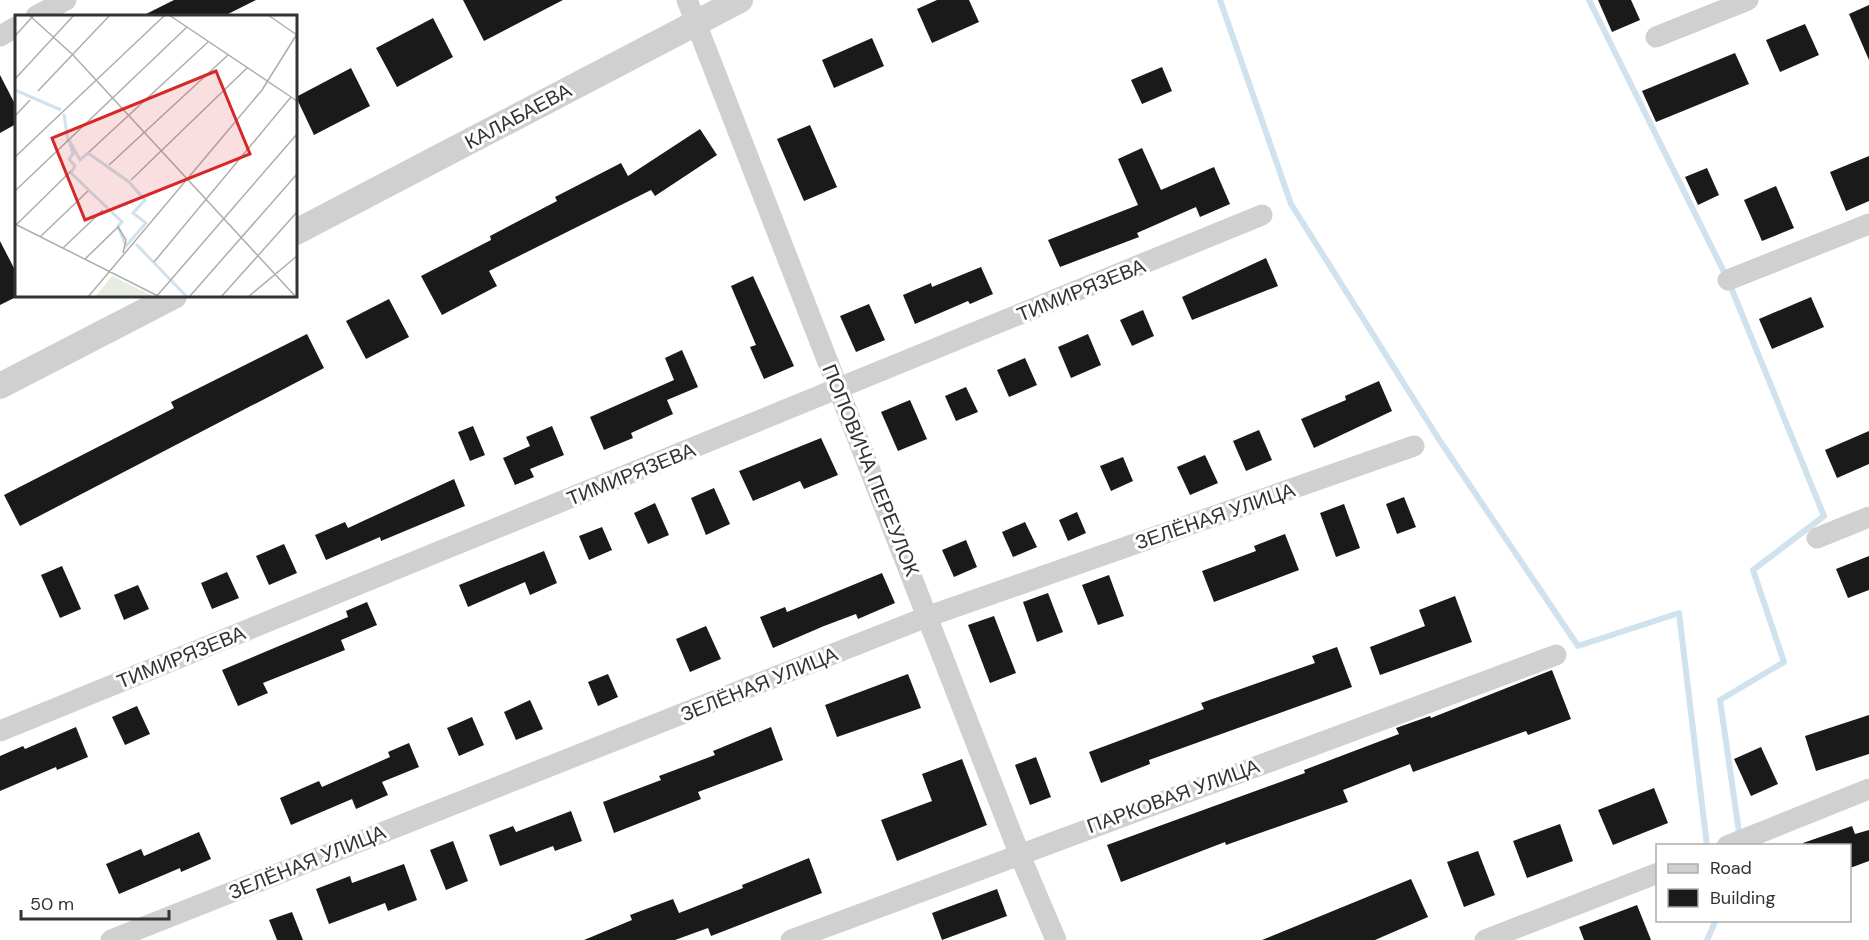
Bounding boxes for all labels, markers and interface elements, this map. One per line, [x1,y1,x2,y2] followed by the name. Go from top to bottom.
[15,15,297,297] inset map
[460,77,576,155] street label: КАЛАБАЕВА
[1013,252,1150,328] street label: ТИМИРЯЗЕВА
[817,360,926,580] street label: ПОПОВИЧА ПЕРЕУЛОК
[563,436,700,512] street label: ТИМИРЯЗЕВА
[1132,476,1299,555] street label: ЗЕЛЁНАЯ УЛИЦА
[113,619,250,695] street label: ТИМИРЯЗЕВА
[677,640,842,727] street label: ЗЕЛЁНАЯ УЛИЦА
[1083,753,1263,839] street label: ПАРКОВАЯ УЛИЦА
[225,818,390,905] street label: ЗЕЛЁНАЯ УЛИЦА
[1656,844,1851,922] legend
[1710,856,1752,880] text: Road
[21,883,170,921] scale bar
[1710,886,1775,910] text: Building
[30,892,74,916] text: 50 m

